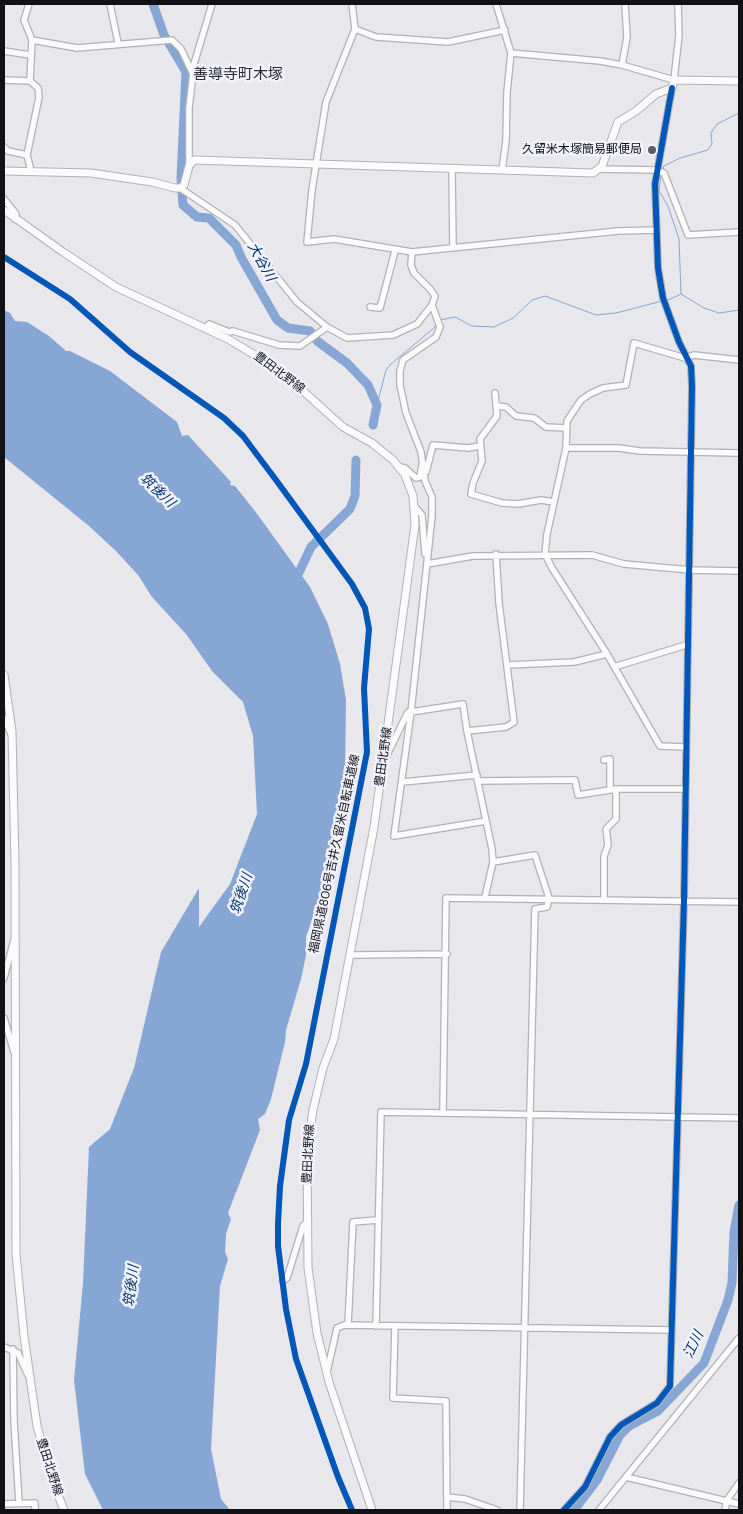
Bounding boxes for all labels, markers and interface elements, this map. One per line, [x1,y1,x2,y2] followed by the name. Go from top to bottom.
[193,66,283,84] district label: 善導寺町木塚
[522,143,642,157] place label: 久留米木塚簡易郵便局
[646,144,658,156] marker: 久留米木塚簡易郵便局
[243,240,279,284] water label: 大谷川
[251,349,307,397] street label: 豊田北野線
[136,471,178,511] water label: 筑後川
[373,726,395,788] street label: 豊田北野線
[307,753,363,955] street label: 福岡県道806号吉井久留米自転車道線
[228,871,256,917] water label: 筑後川
[300,1124,318,1184] street label: 豊田北野線
[121,1264,143,1308] water label: 筑後川
[680,1329,708,1361] water label: 江川
[33,1436,65,1498] street label: 豊田北野線

